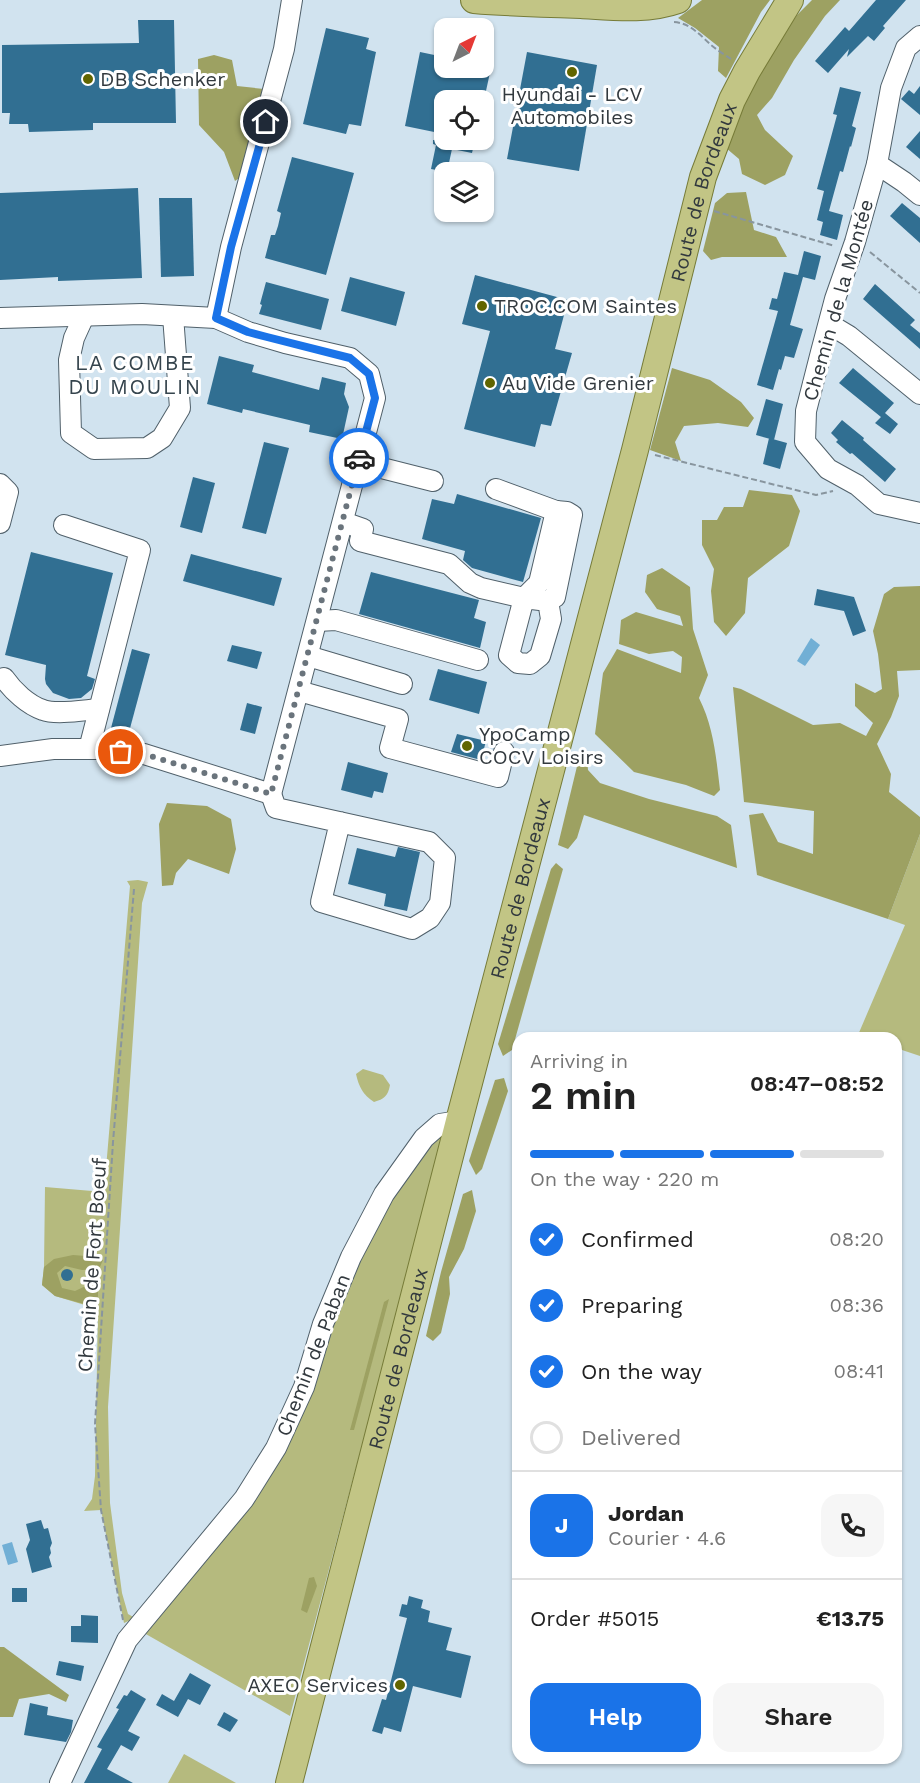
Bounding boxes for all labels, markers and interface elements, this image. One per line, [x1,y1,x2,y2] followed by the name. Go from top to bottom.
[434,18,494,78] north arrow
[434,18,494,222] map controls
[565,65,579,79] marker: Hyundai - LCV Automobiles
[100,67,225,91] place label: DB Schenker
[81,72,95,86] marker: DB Schenker
[502,82,642,129] place label: Hyundai - LCV Automobiles
[434,90,494,150] button: locate
[240,96,291,147] pin
[665,99,742,284] street label: Route de Bordeaux
[249,105,282,138] icon: home
[434,162,494,222] button: layers
[798,196,878,404] street label: Chemin de la Montée
[494,294,677,318] place label: TROC.COM Saintes
[475,299,489,313] marker: TROC.COM Saintes
[68,350,202,399] district label: LA COMBE DU MOULIN
[502,371,654,395] place label: Au Vide Grenier
[483,376,497,390] marker: Au Vide Grenier
[329,428,389,488] courier
[343,442,376,475] icon: car
[479,722,604,769] place label: YpoCamp COCV Loisirs
[95,726,146,777] pin
[104,735,137,768] icon: bag
[460,739,474,753] marker: YpoCamp COCV Loisirs
[485,795,555,982] street label: Route de Bordeaux
[530,1049,628,1073] text: Arriving in
[750,1071,884,1096] text: 08:47–08:52
[530,1073,637,1118] text: 2 min
[73,1157,111,1373] street label: Chemin de Fort Boeuf
[530,1167,719,1191] text: On the way · 220 m
[530,1223,563,1256] icon: check
[581,1227,694,1252] text: Confirmed
[829,1227,884,1251] text: 08:20
[363,1266,433,1452] street label: Route de Bordeaux
[271,1270,355,1440] street label: Chemin de Paban
[530,1289,563,1322] icon: check
[581,1293,682,1318] text: Preparing
[830,1293,884,1317] text: 08:36
[530,1355,563,1388] icon: check
[581,1359,702,1384] text: On the way
[834,1359,884,1383] text: 08:41
[581,1425,681,1450] text: Delivered
[821,1494,884,1557] button: phone
[608,1501,684,1526] text: Jordan
[555,1513,568,1538] text: J
[608,1526,726,1550] text: Courier · 4.6
[530,1606,659,1631] text: Order #5015
[816,1606,884,1631] text: €13.75
[247,1673,388,1697] place label: AXEO Services
[393,1678,407,1692] marker: AXEO Services
[530,1683,701,1752] button: Help
[713,1683,884,1752] button: Share

